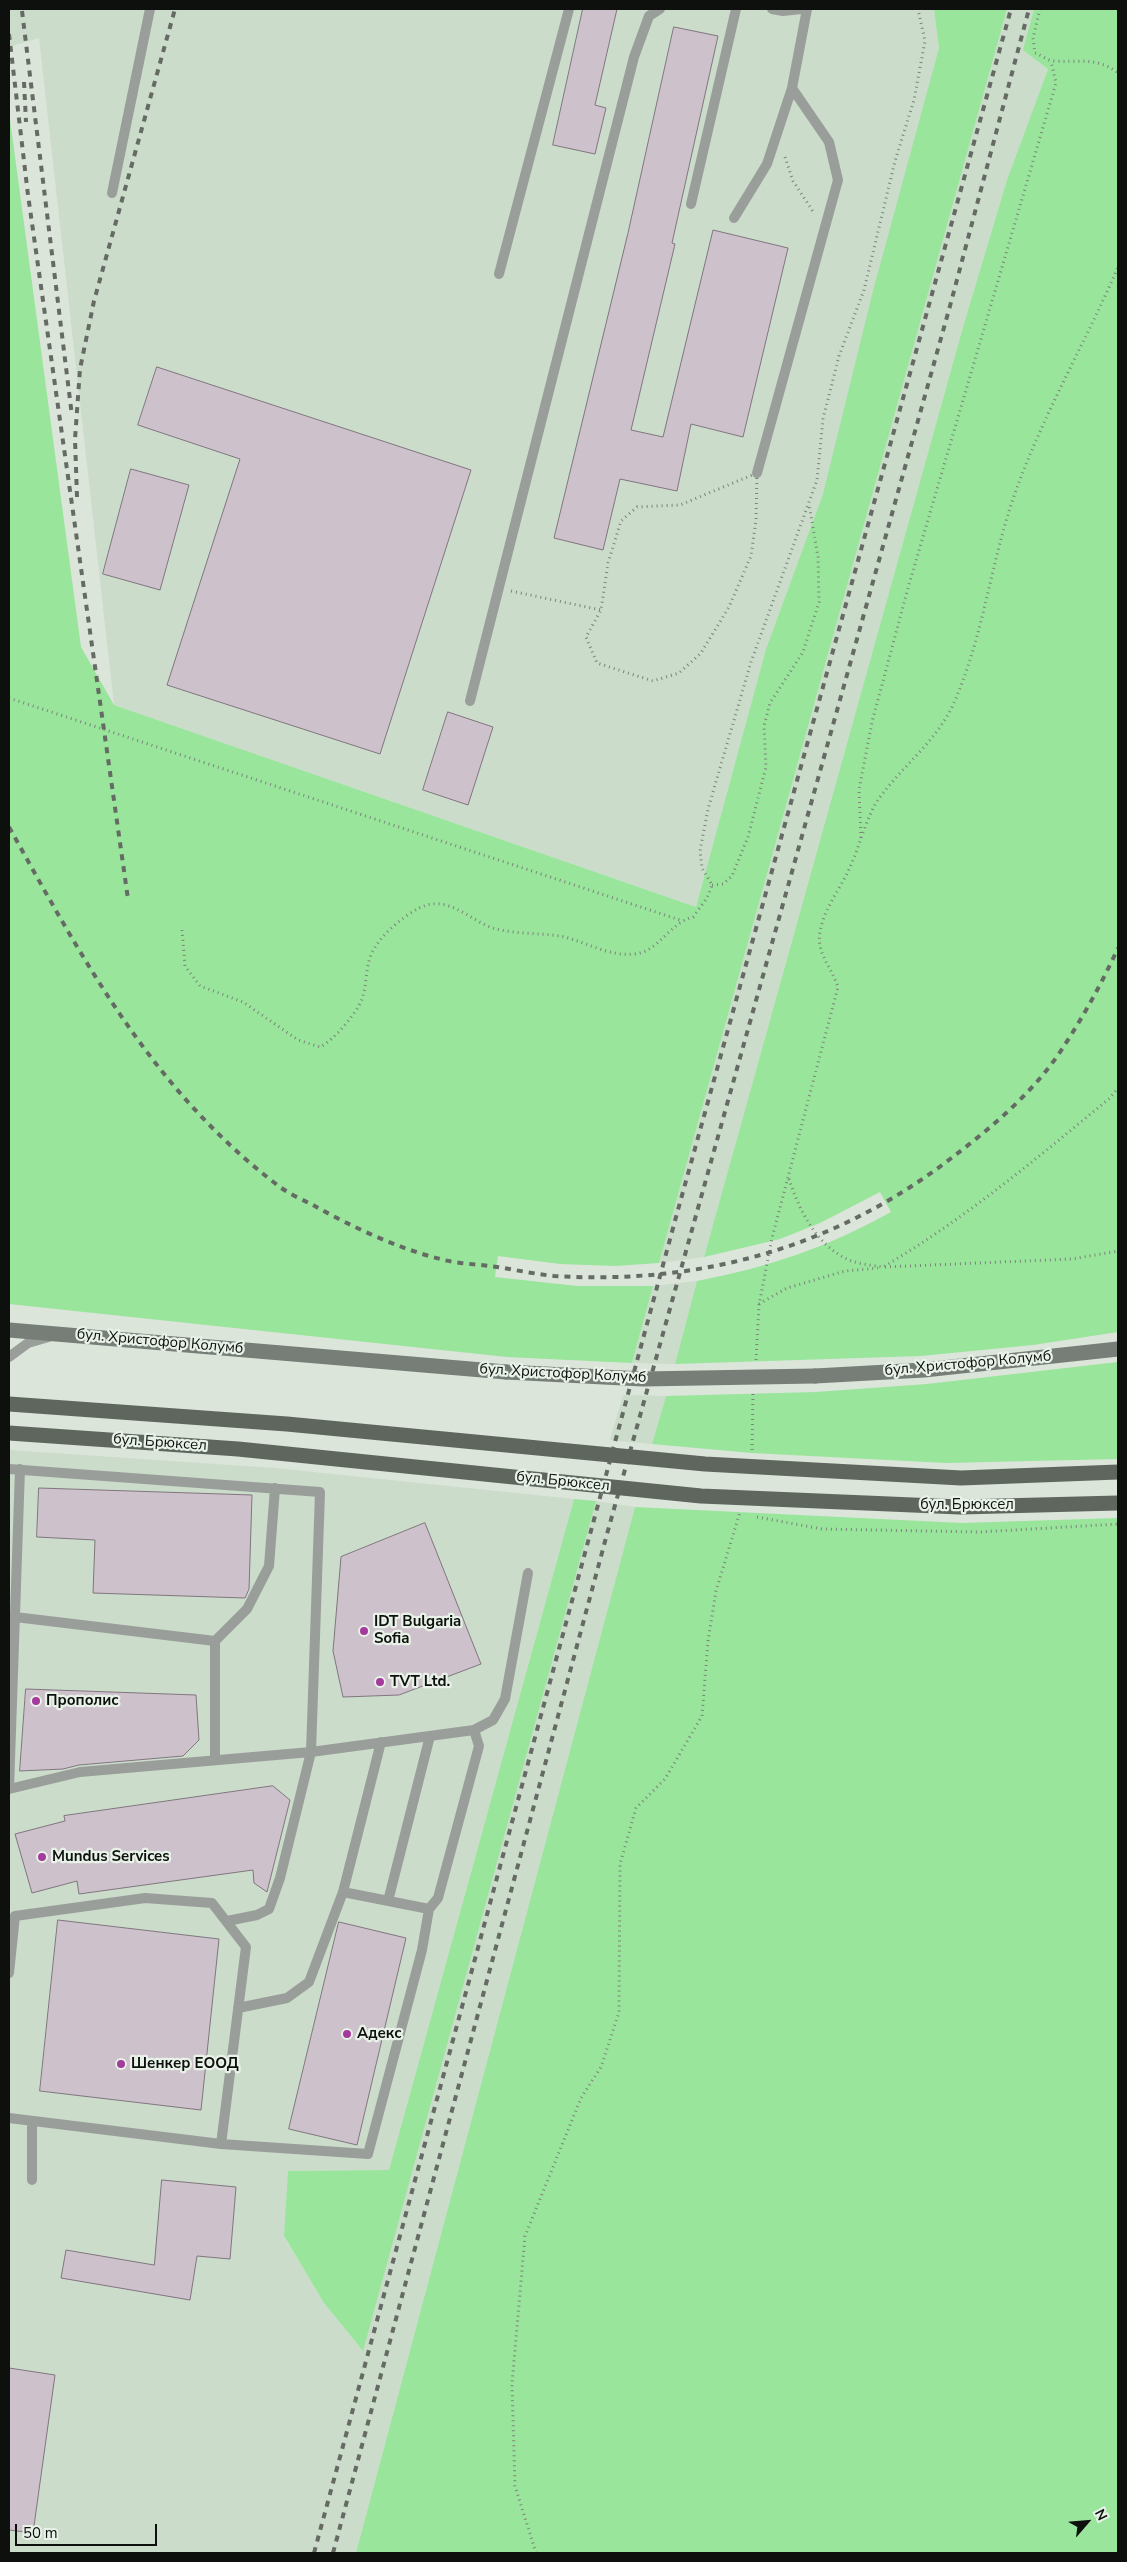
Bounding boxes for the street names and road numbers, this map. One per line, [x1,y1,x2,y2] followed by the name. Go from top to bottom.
[76,1326,244,1358] street label: бул. Христофор Колумб
[884,1348,1052,1380] street label: бул. Христофор Колумб
[479,1361,647,1387] street label: бул. Христофор Колумб
[113,1431,207,1455] street label: бул. Брюксел
[515,1468,611,1496] street label: бул. Брюксел
[920,1496,1014,1514] street label: бул. Брюксел

